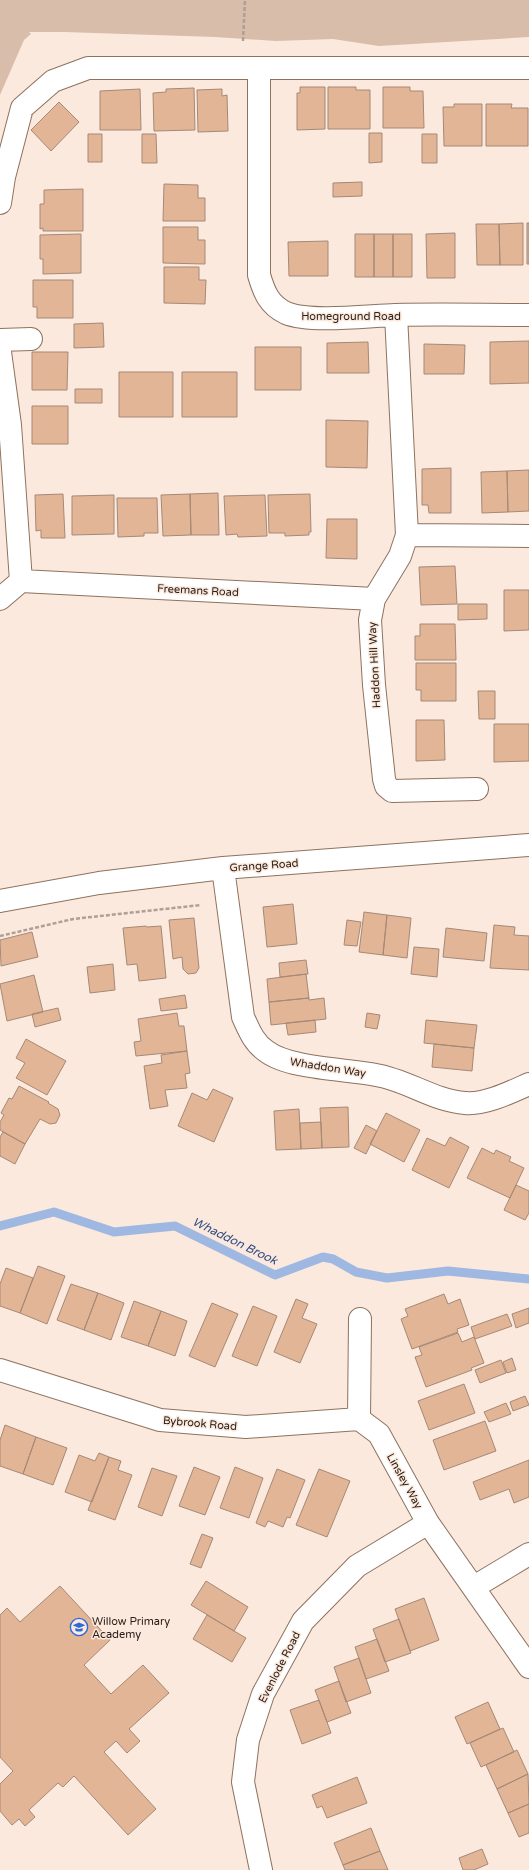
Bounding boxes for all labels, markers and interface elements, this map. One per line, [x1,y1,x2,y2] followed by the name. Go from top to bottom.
[301,310,401,323] street label: Homeground Road
[157,582,239,599] street label: Freemans Road
[366,621,383,709] street label: Haddon Hill Way
[229,857,299,874] street label: Grange Road
[289,1055,367,1080] street label: Whaddon Way
[190,1214,281,1268] water label: Whaddon Brook
[162,1414,238,1433] street label: Bybrook Road
[384,1451,425,1511] street label: Linsley Way
[92,1615,170,1641] place label: Willow Primary Academy
[69,1617,89,1637] school or university icon: Willow Primary Academy
[256,1629,303,1705] street label: Evenlode Road

